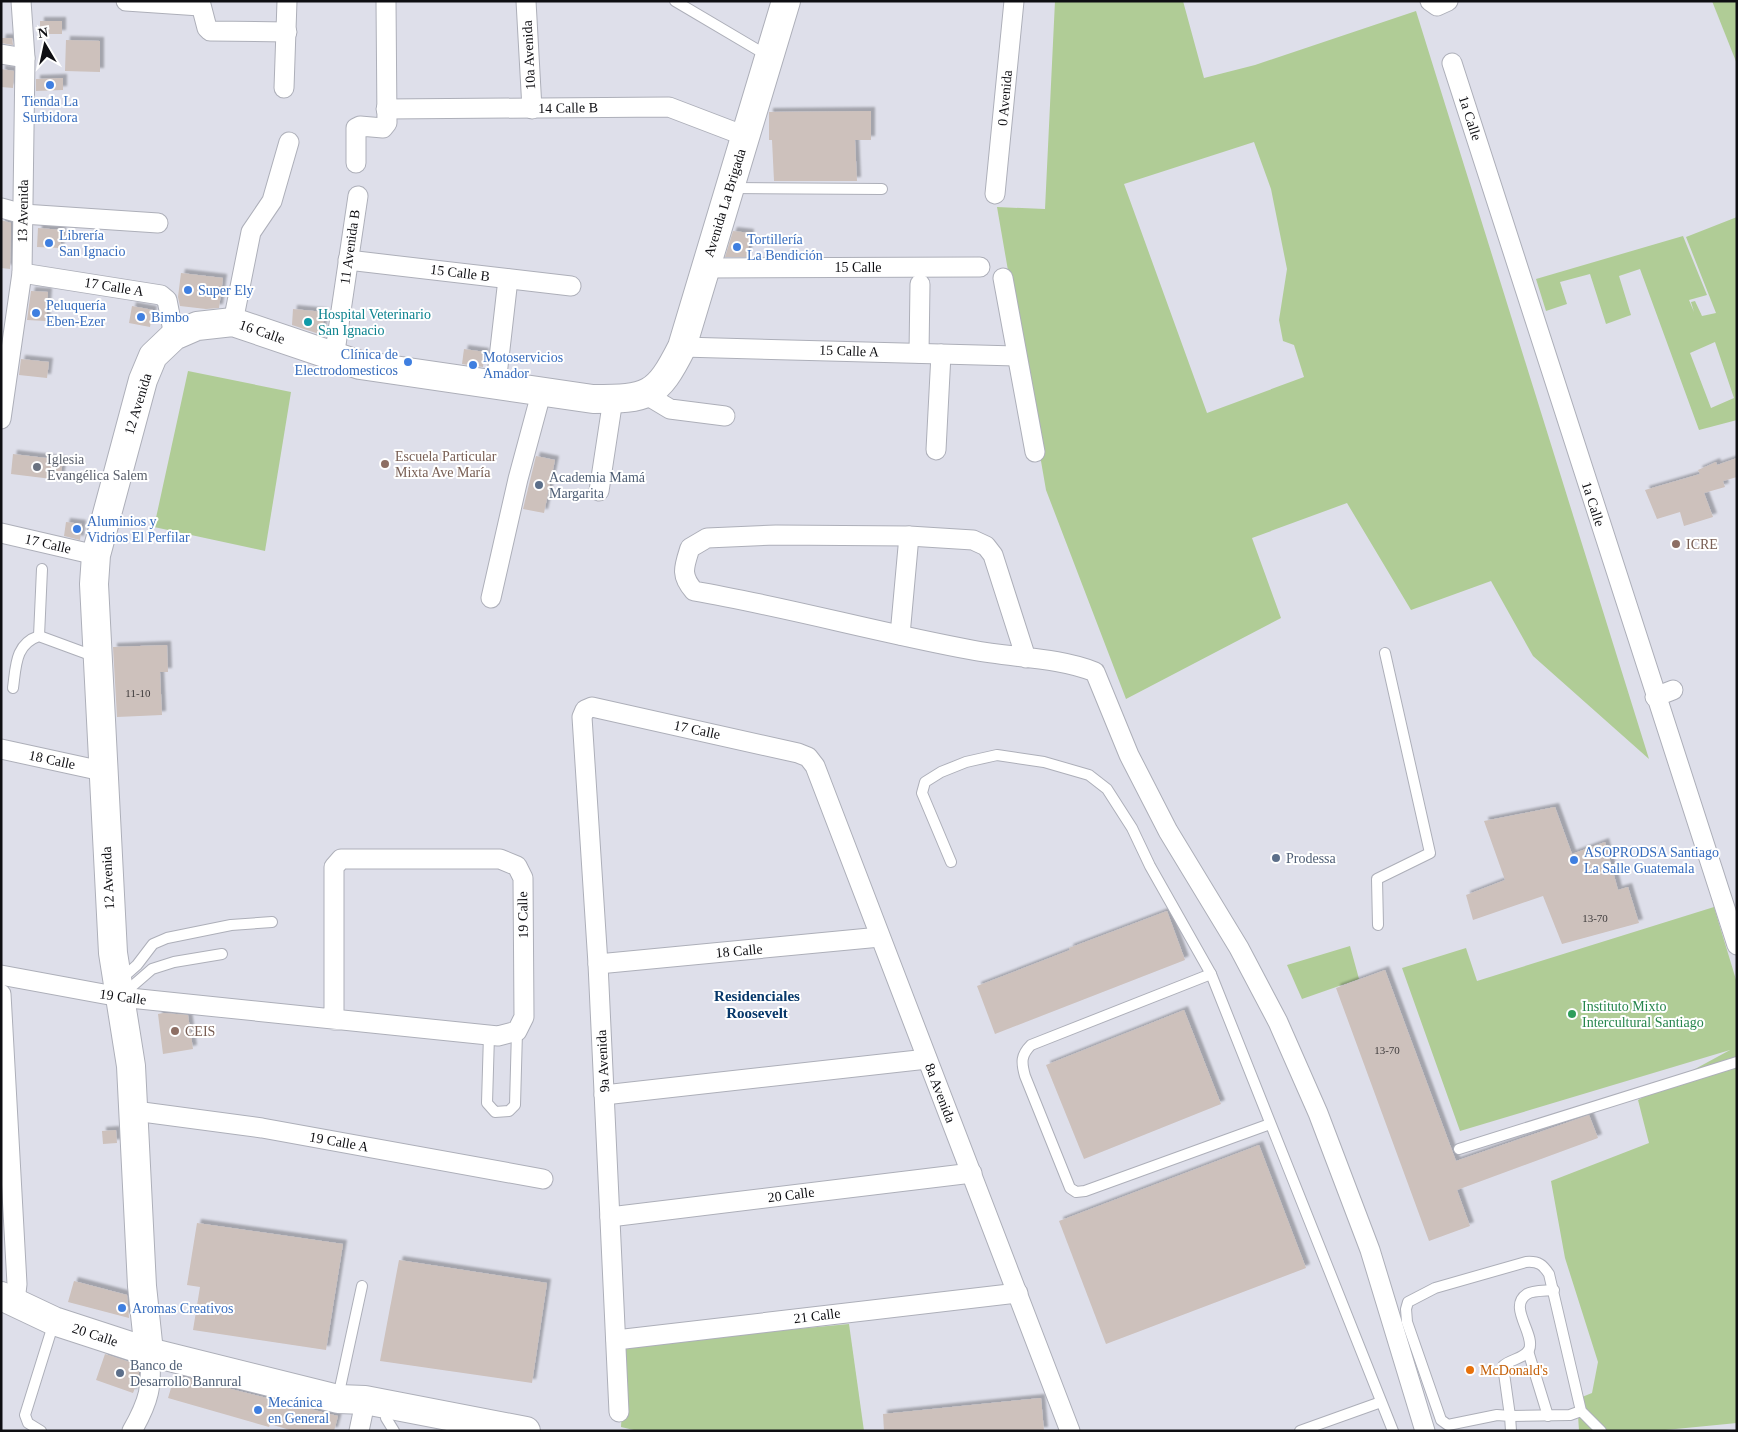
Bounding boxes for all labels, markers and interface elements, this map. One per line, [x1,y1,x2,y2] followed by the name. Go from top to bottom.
[520,19,538,90] street label: 10a Avenida
[20,20,70,70] north arrow
[37,24,49,41] text: N
[995,69,1015,127] street label: 0 Avenida
[44,79,56,91] marker: Tienda La Surbidora
[22,94,79,125] place label: Tienda La Surbidora
[1456,94,1484,142] street label: 1a Calle
[538,100,598,116] street label: 14 Calle B
[701,146,749,259] street label: Avenida La Brigada
[15,179,31,243] street label: 13 Avenida
[337,209,363,285] street label: 11 Avenida B
[59,228,125,259] place label: Librería San Ignacio
[747,232,823,263] place label: Tortillería La Bendición
[43,237,55,249] marker: Librería San Ignacio
[731,241,743,253] marker: Tortillería La Bendición
[834,260,882,275] street label: 15 Calle
[429,262,491,284] street label: 15 Calle B
[83,275,146,299] street label: 17 Calle A
[198,283,254,298] place label: Super Ely
[182,284,194,296] marker: Super Ely
[46,298,107,329] place label: Peluquería Eben-Ezer
[30,307,42,319] marker: Peluquería Eben-Ezer
[318,307,431,338] place label: Hospital Veterinario San Ignacio
[151,310,189,325] place label: Bimbo
[135,311,147,323] marker: Bimbo
[302,316,314,328] marker: Hospital Veterinario San Ignacio
[237,317,287,347] street label: 16 Calle
[819,342,880,360] street label: 15 Calle A
[295,347,398,378] place label: Clínica de Electrodomesticos
[483,350,563,381] place label: Motoservicios Amador
[402,356,414,368] marker: Clínica de Electrodomesticos
[467,359,479,371] marker: Motoservicios Amador
[122,371,155,436] street label: 12 Avenida
[395,449,497,480] place label: Escuela Particular Mixta Ave María
[47,452,148,483] place label: Iglesia Evangélica Salem
[379,458,391,470] marker: Escuela Particular Mixta Ave María
[31,461,43,473] marker: Iglesia Evangélica Salem
[549,470,646,501] place label: Academia Mamá Margarita
[533,479,545,491] marker: Academia Mamá Margarita
[1579,480,1607,528] street label: 1a Calle
[87,514,190,545] place label: Aluminios y Vidrios El Perfilar
[71,523,83,535] marker: Aluminios y Vidrios El Perfilar
[23,531,73,557] street label: 17 Calle
[1686,537,1718,552] place label: ICRE
[1670,538,1682,550] marker: ICRE
[125,687,151,699] house number: 11-10
[672,718,722,742] street label: 17 Calle
[27,748,77,772] street label: 18 Calle
[99,845,117,910] street label: 12 Avenida
[1584,845,1719,876] place label: ASOPRODSA Santiago La Salle Guatemala
[1286,851,1337,866] place label: Prodessa
[1270,852,1282,864] marker: Prodessa
[1568,854,1580,866] marker: ASOPRODSA Santiago La Salle Guatemala
[515,891,531,939] street label: 19 Calle
[1582,912,1608,924] house number: 13-70
[715,941,763,961] street label: 18 Calle
[99,986,147,1008] street label: 19 Calle
[714,988,800,1021] district label: Residenciales Roosevelt
[1582,999,1704,1030] place label: Instituto Mixto Intercultural Santiago
[1566,1008,1578,1020] marker: Instituto Mixto Intercultural Santiago
[185,1024,215,1039] place label: CEIS
[169,1025,181,1037] marker: CEIS
[594,1029,612,1093] street label: 9a Avenida
[1374,1044,1400,1056] house number: 13-70
[922,1061,958,1126] street label: 8a Avenida
[308,1129,371,1155] street label: 19 Calle A
[767,1185,815,1205] street label: 20 Calle
[132,1301,233,1316] place label: Aromas Creativos
[116,1302,128,1314] marker: Aromas Creativos
[793,1306,841,1326] street label: 21 Calle
[70,1321,120,1349] street label: 20 Calle
[130,1358,242,1389] place label: Banco de Desarrollo Banrural
[1480,1363,1548,1378] place label: McDonald's
[1464,1364,1476,1376] marker: McDonald's
[114,1367,126,1379] marker: Banco de Desarrollo Banrural
[268,1395,329,1426] place label: Mecánica en General
[252,1404,264,1416] marker: Mecánica en General

